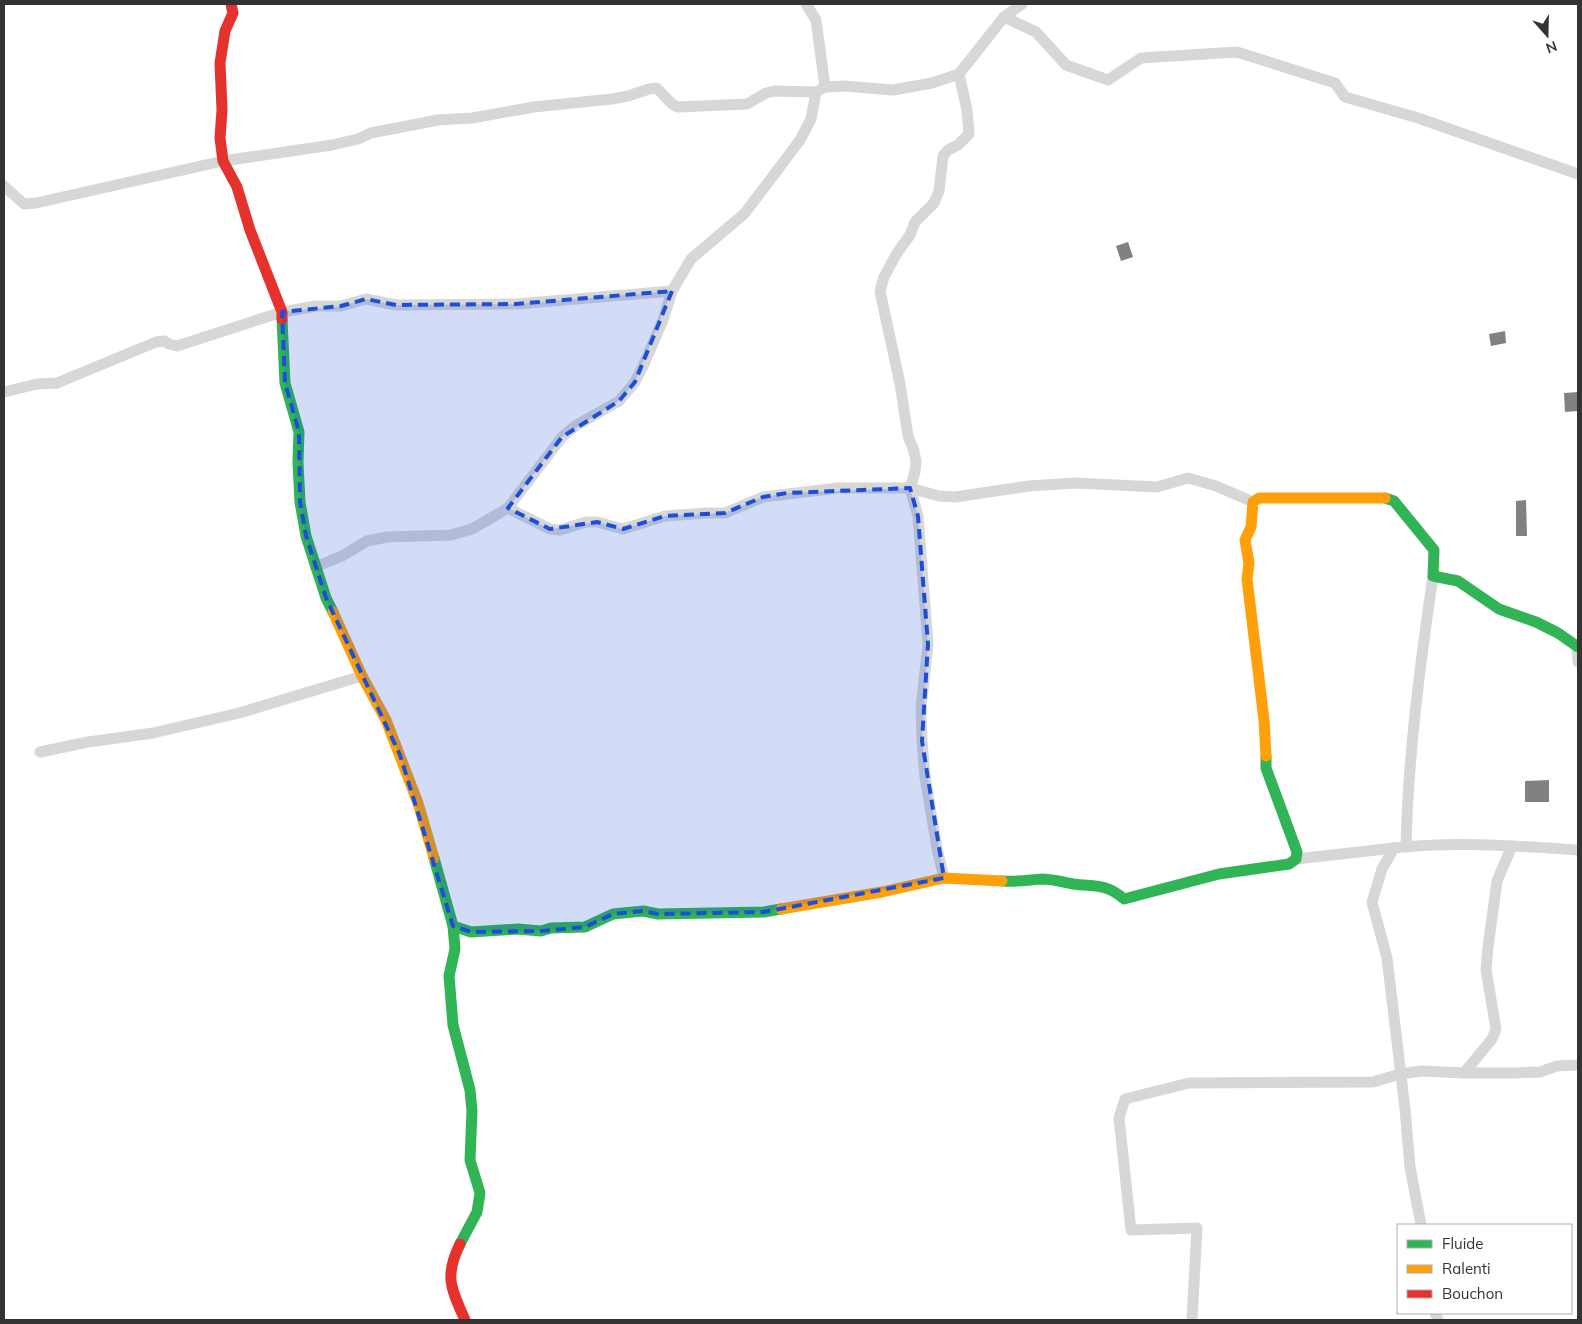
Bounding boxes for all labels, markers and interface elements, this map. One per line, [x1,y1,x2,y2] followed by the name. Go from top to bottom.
[1522,10,1572,60] north arrow
[1543,37,1559,57] text: N
[1397,1224,1572,1314] legend
[1442,1234,1483,1253] text: Fluide
[1442,1259,1491,1278] text: Ralenti
[1442,1284,1503,1303] text: Bouchon

